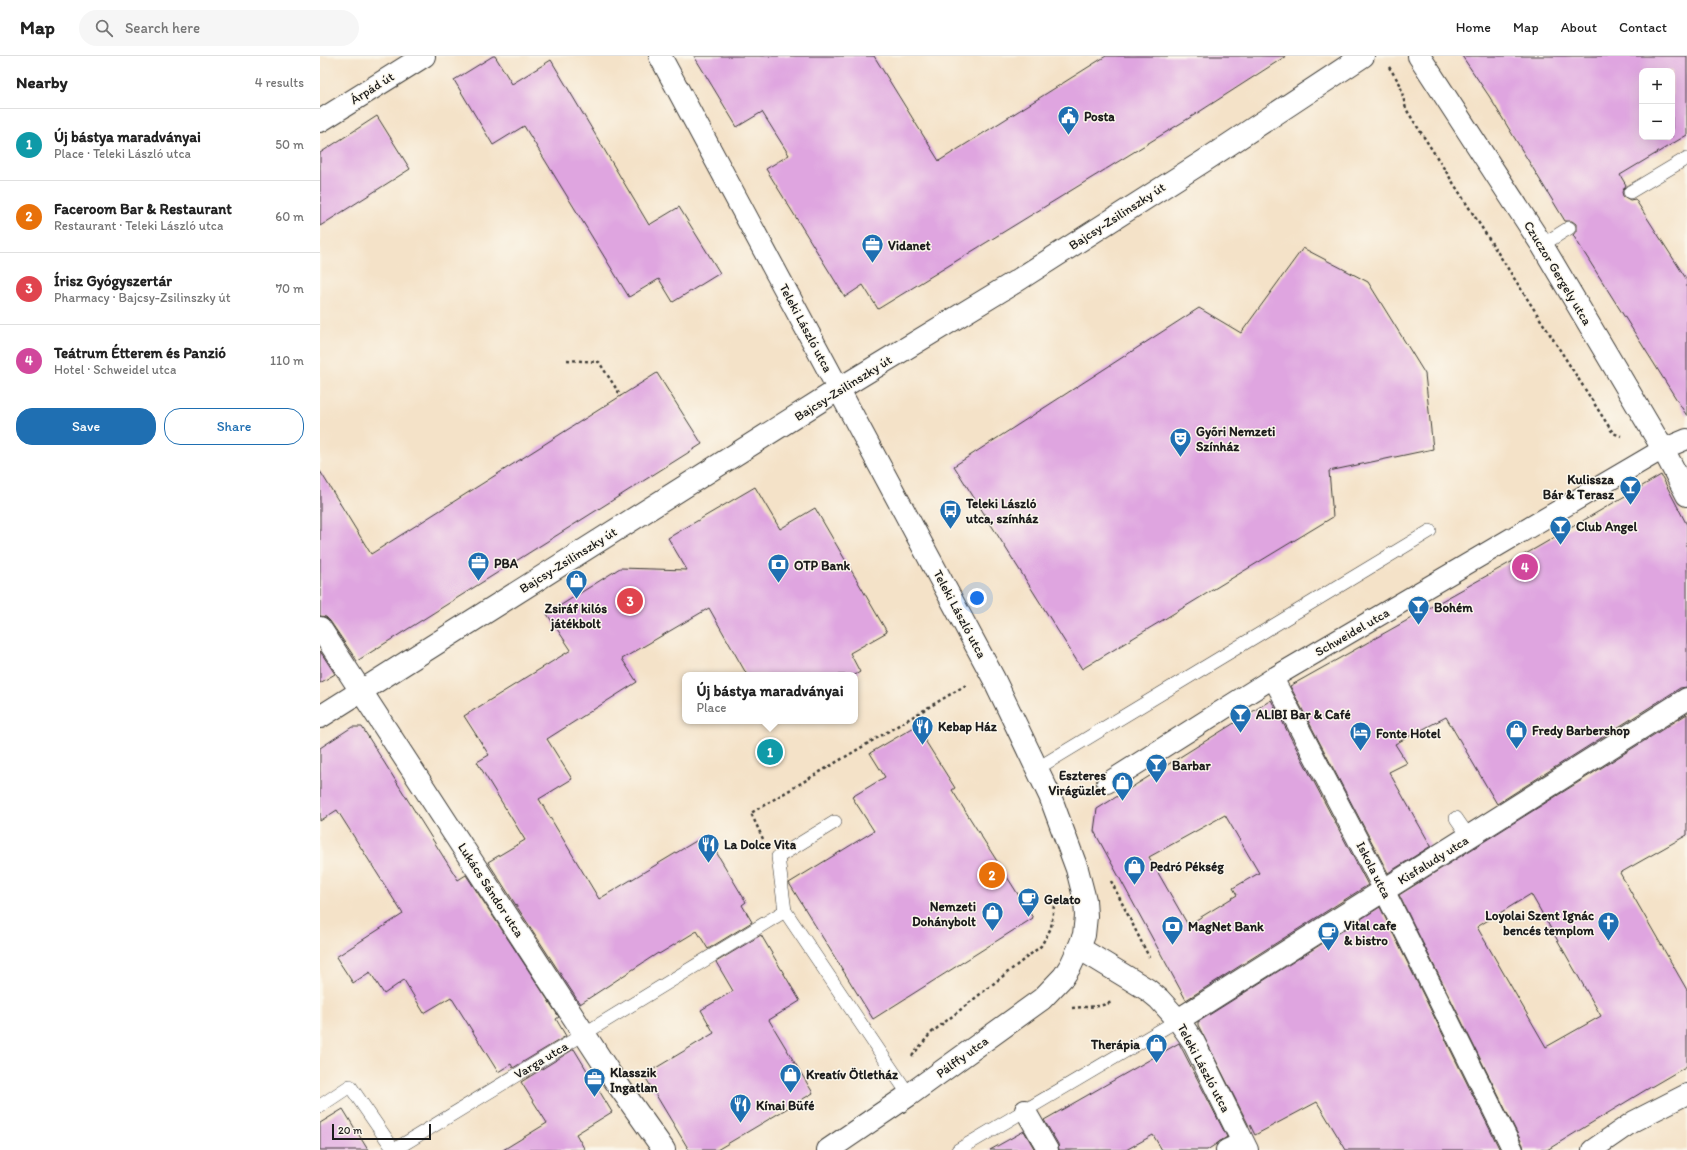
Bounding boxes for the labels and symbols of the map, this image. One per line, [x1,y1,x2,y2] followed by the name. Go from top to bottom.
[347,69,397,107] street label: Árpád út
[1056,103,1082,136] public building icon: Posta
[1084,109,1115,124] place label: Posta
[1066,179,1168,253] street label: Bajcsy-Zsilinszky út
[1521,218,1595,328] street label: Czuczor Gergely utca
[860,232,886,265] office icon: Vidanet
[888,238,931,253] place label: Vidanet
[776,281,836,375] street label: Teleki László utca
[792,352,895,424] street label: Bajcsy-Zsilinszky út
[1196,424,1275,454] place label: Győri Nemzeti Színház
[1168,425,1194,458] theatre icon: Győri Nemzeti Színház
[1543,472,1615,502] place label: Kulissza Bár & Terasz
[1617,473,1643,506] bar icon: Kulissza Bár & Terasz
[965,496,1039,526] place label: Teleki László utca, színház
[937,497,963,530] bus stop icon: Teleki László utca, színház
[1547,513,1573,546] bar icon: Club Angel
[1576,519,1637,535] place label: Club Angel
[517,524,620,596] street label: Bajcsy-Zsilinszky út
[465,550,491,583] office icon: PBA
[765,552,791,585] bank icon: OTP Bank
[1512,552,1538,582] pin: 4
[494,556,519,571] place label: PBA
[794,558,851,573] place label: OTP Bank
[563,567,589,600] shop icon: Zsiráf kilós játékbolt
[930,567,990,661] street label: Teleki László utca
[617,586,643,616] pin: 3
[967,588,987,608] your location
[1406,594,1432,627] bar icon: Bohém
[1434,600,1473,615] place label: Bohém
[545,601,607,632] place label: Zsiráf kilós játékbolt
[1312,604,1392,659] street label: Schweidel utca
[1228,701,1254,734] bar icon: ALIBI Bar & Café
[1255,707,1351,722] place label: ALIBI Bar & Café
[909,713,935,746] restaurant icon: Kebap Ház
[1503,717,1529,750] shop icon: Fredy Barbershop
[938,719,998,735] place label: Kebap Ház
[1348,720,1374,753] hotel icon: Fonte Hotel
[1532,723,1630,739] place label: Fredy Barbershop
[1376,726,1441,741] place label: Fonte Hotel
[757,737,783,767] pin: 1
[1143,752,1169,785] bar icon: Barbar
[1172,758,1211,773] place label: Barbar
[1049,768,1106,799] place label: Eszteres Virágüzlet
[1109,769,1135,802] shop icon: Eszteres Virágüzlet
[696,831,722,864] restaurant icon: La Dolce Vita
[1395,832,1472,888] street label: Kisfaludy utca
[724,837,797,852] place label: La Dolce Vita
[1353,839,1395,901] street label: Iskola utca
[455,840,527,940] street label: Lukács Sándor utca
[1121,853,1147,886] shop icon: Pedró Pékség
[1150,859,1224,875] place label: Pedró Pékség
[979,860,1005,890] pin: 2
[1015,886,1041,919] cafe icon: Gelato
[1044,892,1081,907] place label: Gelato
[912,899,976,930] place label: Nemzeti Dohánybolt
[979,900,1005,933] shop icon: Nemzeti Dohánybolt
[1485,908,1594,939] place label: Loyolai Szent Ignác bencés templom
[1596,909,1622,942] church icon: Loyolai Szent Ignác bencés templom
[1159,913,1185,946] bank icon: MagNet Bank
[1344,918,1397,948] place label: Vital cafe & bistro
[1188,919,1264,935] place label: MagNet Bank
[1316,919,1342,952] cafe icon: Vital cafe & bistro
[1174,1021,1234,1115] street label: Teleki László utca
[1143,1031,1169,1064] shop icon: Therápia
[933,1033,991,1081] street label: Pálffy utca
[1090,1037,1140,1053] place label: Therápia
[511,1038,571,1082] street label: Varga utca
[778,1061,804,1094] shop icon: Kreatív Ötletház
[610,1065,659,1096] place label: Klasszik Ingatlan
[581,1066,607,1099] office icon: Klasszik Ingatlan
[806,1067,899,1082] place label: Kreatív Ötletház
[728,1092,754,1125] restaurant icon: Kínai Büfé
[756,1098,815,1113] place label: Kínai Büfé
[332,1122,431,1141] scale bar

